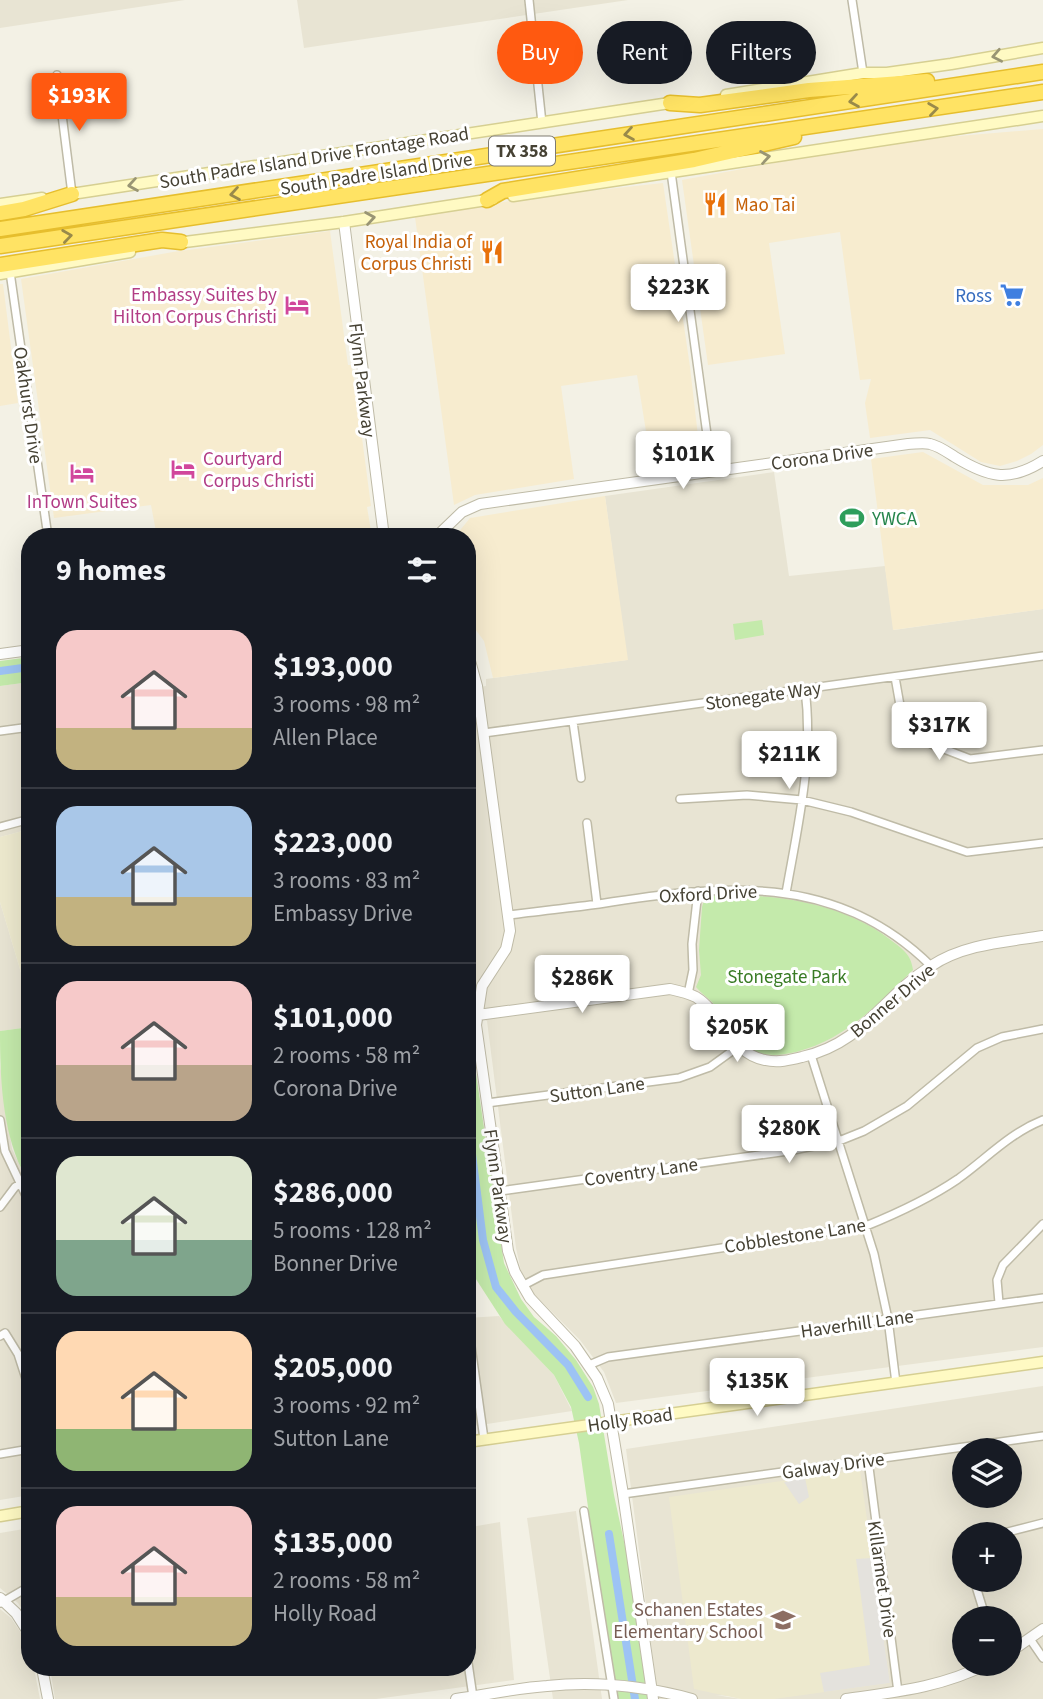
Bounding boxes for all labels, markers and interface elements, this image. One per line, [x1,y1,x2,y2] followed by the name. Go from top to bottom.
[497,21,583,84] chip: Buy
[597,21,692,84] chip: Rent
[706,21,816,84] chip: Filters
[991,47,1003,62] one-way arrow
[30,74,128,133] pin: $193K
[48,79,110,112] text: $193K
[848,93,860,108] one-way arrow
[927,101,938,116] one-way arrow
[158,121,470,193] street label: South Padre Island Drive Frontage Road
[624,127,635,142] one-way arrow
[489,136,555,166] road number: TX 358
[278,147,474,199] street label: South Padre Island Drive
[759,150,771,165] one-way arrow
[127,177,139,192] one-way arrow
[229,186,241,201] one-way arrow
[701,190,729,218] restaurant icon: Mao Tai
[735,192,796,219] place label: Mao Tai
[364,211,376,226] one-way arrow
[62,228,73,243] one-way arrow
[360,229,473,278] place label: Royal India of Corpus Christi
[478,238,506,266] restaurant icon: Royal India of Corpus Christi
[629,264,727,324] pin: $223K
[647,270,709,303] text: $223K
[998,281,1026,309] supermarket icon: Ross
[113,282,277,331] place label: Embassy Suites by Hilton Corpus Christi
[955,283,992,310] place label: Ross
[283,291,311,319] hotel icon: Embassy Suites by Hilton Corpus Christi
[341,321,382,439] street label: Flynn Parkway
[6,345,49,465] street label: Oakhurst Drive
[634,432,732,491] pin: $101K
[652,437,714,470] text: $101K
[769,437,875,478] street label: Corona Drive
[203,446,315,495] place label: Courtyard Corpus Christi
[169,455,197,483] hotel icon: Courtyard Corpus Christi
[68,459,96,487] hotel icon: InTown Suites
[27,489,137,516] place label: InTown Suites
[838,504,866,532] sports icon: YWCA
[871,506,918,533] place label: YWCA
[56,549,166,592] text: 9 homes
[403,551,441,589] icon: filters
[273,645,393,688] text: $193,000
[112,658,196,742] icon: home
[703,675,823,718] street label: Stonegate Way
[273,688,420,721] text: 3 rooms · 98 m²
[890,702,988,762] pin: $317K
[908,708,970,741] text: $317K
[273,721,378,754] text: Allen Place
[740,732,838,791] pin: $211K
[758,737,820,770] text: $211K
[273,821,393,864] text: $223,000
[112,834,196,918] icon: home
[273,864,420,897] text: 3 rooms · 83 m²
[658,878,758,911] street label: Oxford Drive
[273,897,413,930] text: Embassy Drive
[533,956,631,1015] pin: $286K
[845,958,941,1045] street label: Bonner Drive
[551,961,613,994] text: $286K
[727,964,847,991] park label: Stonegate Park
[273,996,393,1039] text: $101,000
[688,1004,786,1064] pin: $205K
[112,1009,196,1093] icon: home
[706,1010,768,1043] text: $205K
[273,1039,420,1072] text: 2 rooms · 58 m²
[548,1070,647,1111] street label: Sutton Lane
[273,1072,397,1105] text: Corona Drive
[740,1106,838,1165] pin: $280K
[758,1111,820,1144] text: $280K
[476,1127,519,1245] street label: Flynn Parkway
[583,1151,700,1194] street label: Coventry Lane
[273,1171,393,1214] text: $286,000
[112,1184,196,1268] icon: home
[723,1212,868,1261] street label: Cobblestone Lane
[273,1214,432,1247] text: 5 rooms · 128 m²
[273,1247,398,1280] text: Bonner Drive
[799,1303,915,1346] street label: Haverhill Lane
[273,1346,393,1389] text: $205,000
[708,1358,806,1418] pin: $135K
[112,1359,196,1443] icon: home
[726,1364,788,1397] text: $135K
[273,1389,420,1422] text: 3 rooms · 92 m²
[586,1401,675,1440] street label: Holly Road
[273,1422,389,1455] text: Sutton Lane
[952,1438,1022,1676] map controls
[952,1438,1022,1508] button: layers
[780,1446,886,1487] street label: Galway Drive
[860,1519,903,1639] street label: Killarmet Drive
[273,1521,393,1564] text: $135,000
[952,1522,1022,1592] button: +
[112,1534,196,1618] icon: home
[273,1564,420,1597] text: 2 rooms · 58 m²
[273,1597,377,1630] text: Holly Road
[613,1597,763,1646] place label: Schanen Estates Elementary School
[769,1606,797,1634] school or university icon: Schanen Estates Elementary School
[952,1606,1022,1676] button: −

